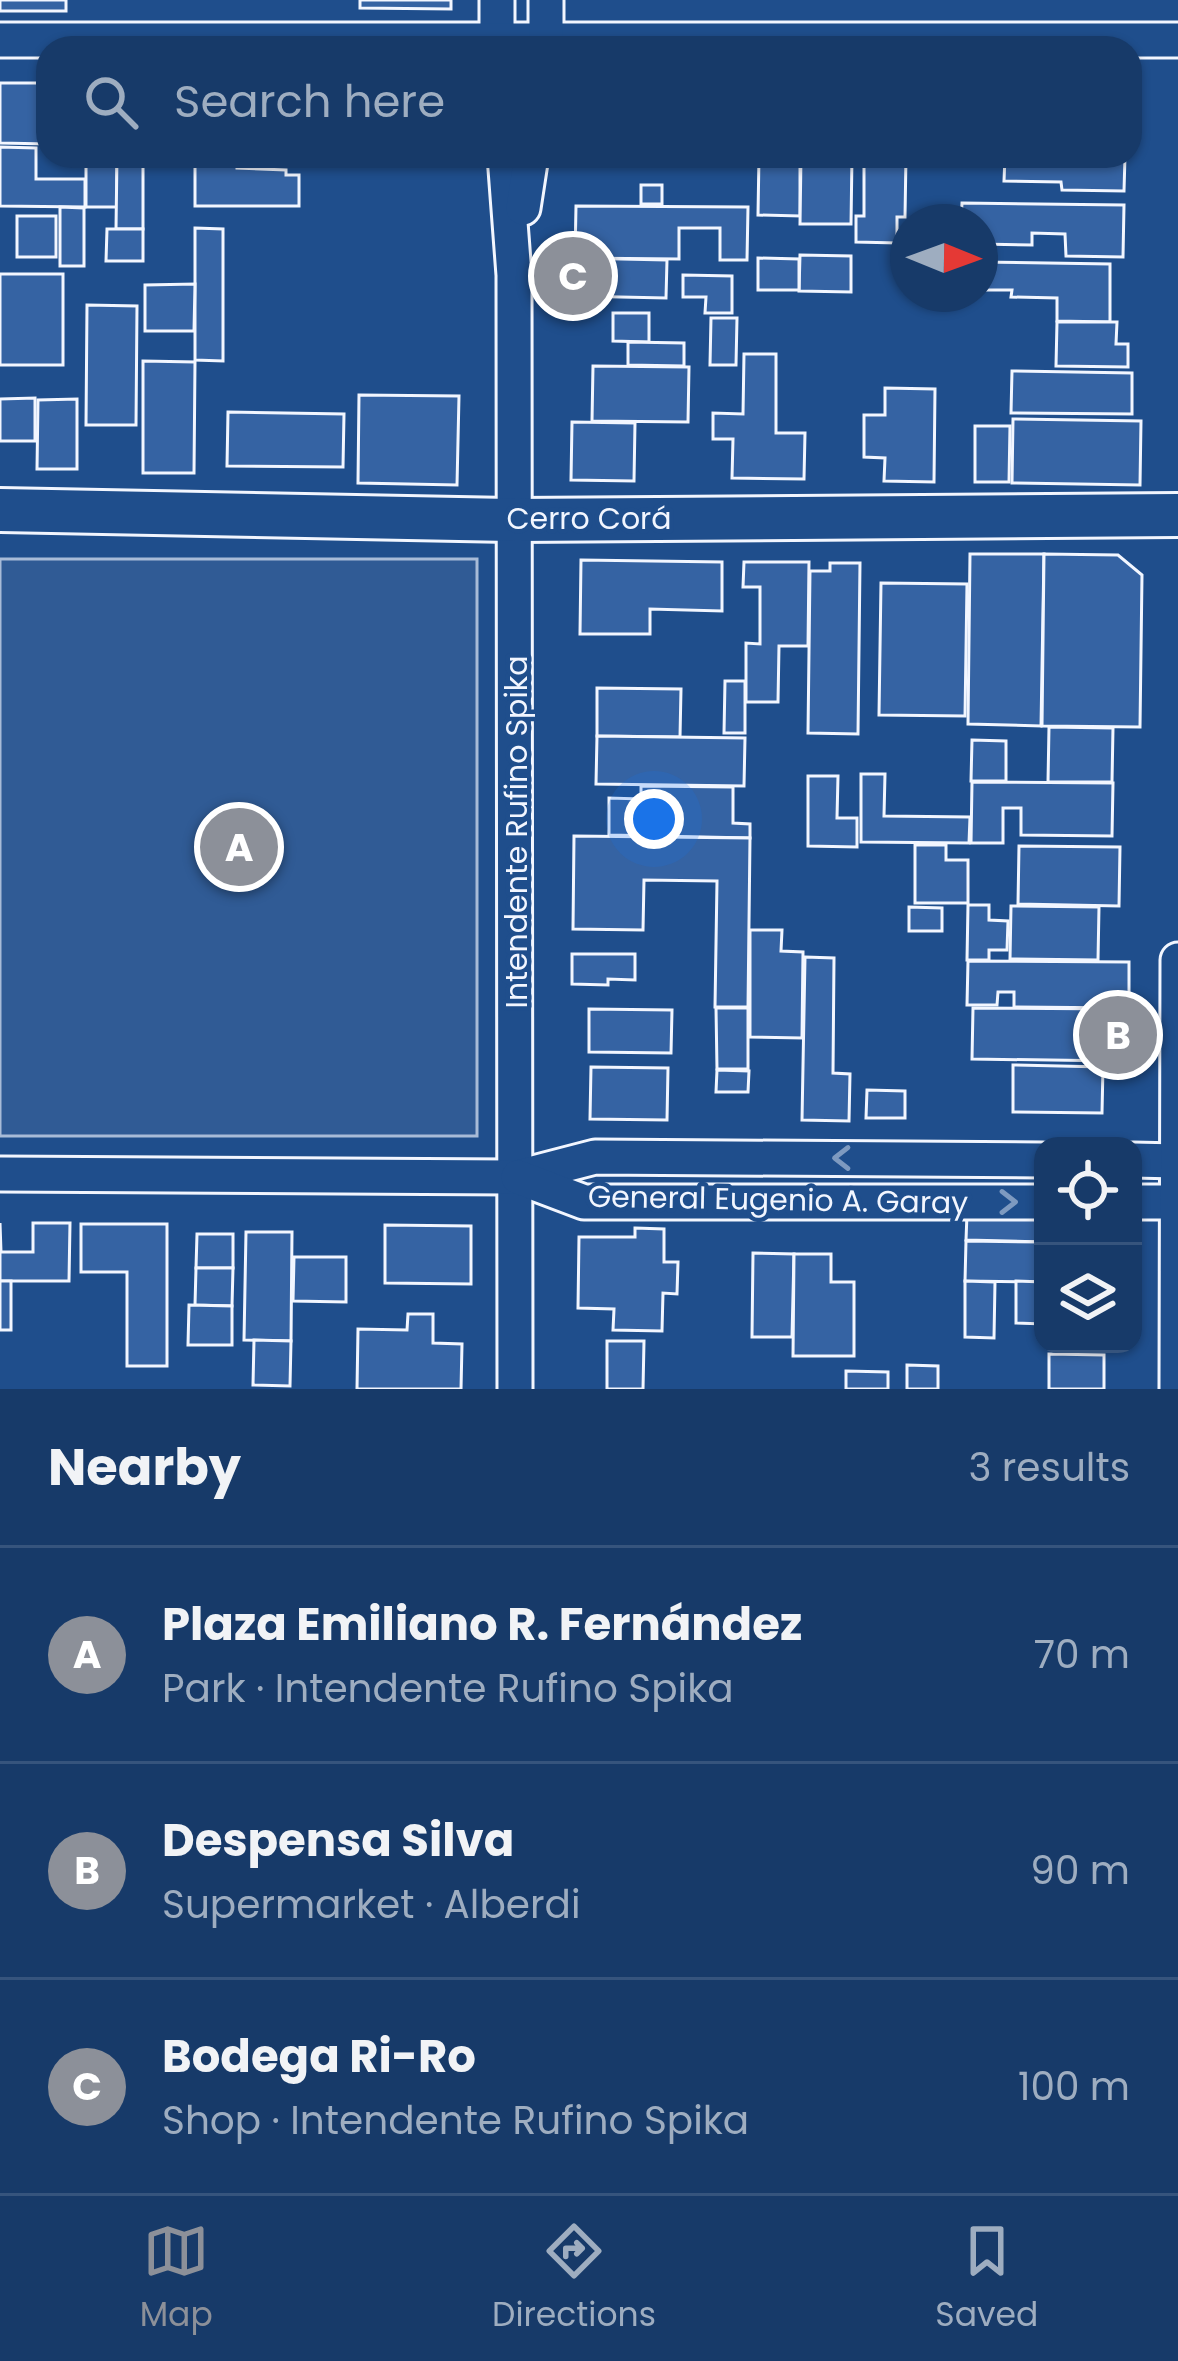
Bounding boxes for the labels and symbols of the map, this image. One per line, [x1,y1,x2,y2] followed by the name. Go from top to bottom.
[890,204,998,312] north arrow
[534,231,612,321] pin: C
[506,497,672,540] street label: Cerro Corá
[495,655,538,1009] street label: Intendente Rufino Spika
[624,789,684,849] your location
[200,802,278,892] pin: A
[1079,990,1157,1080] pin: B
[832,1145,850,1171] one-way arrow
[587,1175,969,1224] street label: General Eugenio A. Garay
[1000,1189,1018,1215] one-way arrow

